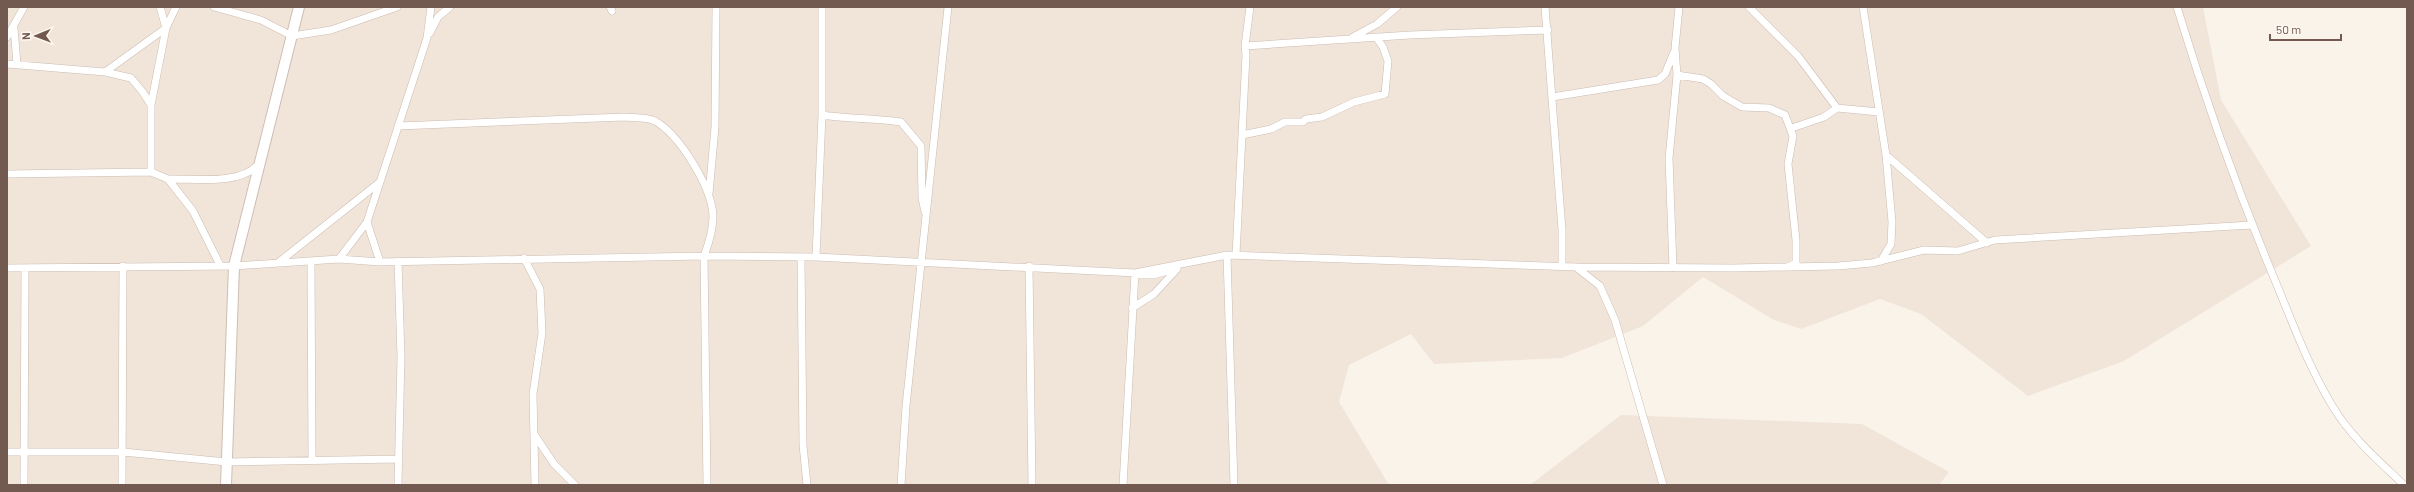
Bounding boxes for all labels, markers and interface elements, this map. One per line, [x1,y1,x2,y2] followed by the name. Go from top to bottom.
[16,16,56,56] north arrow
[2270,16,2341,42] scale bar
[2276,22,2301,36] text: 50 m
[19,32,32,40] text: N

